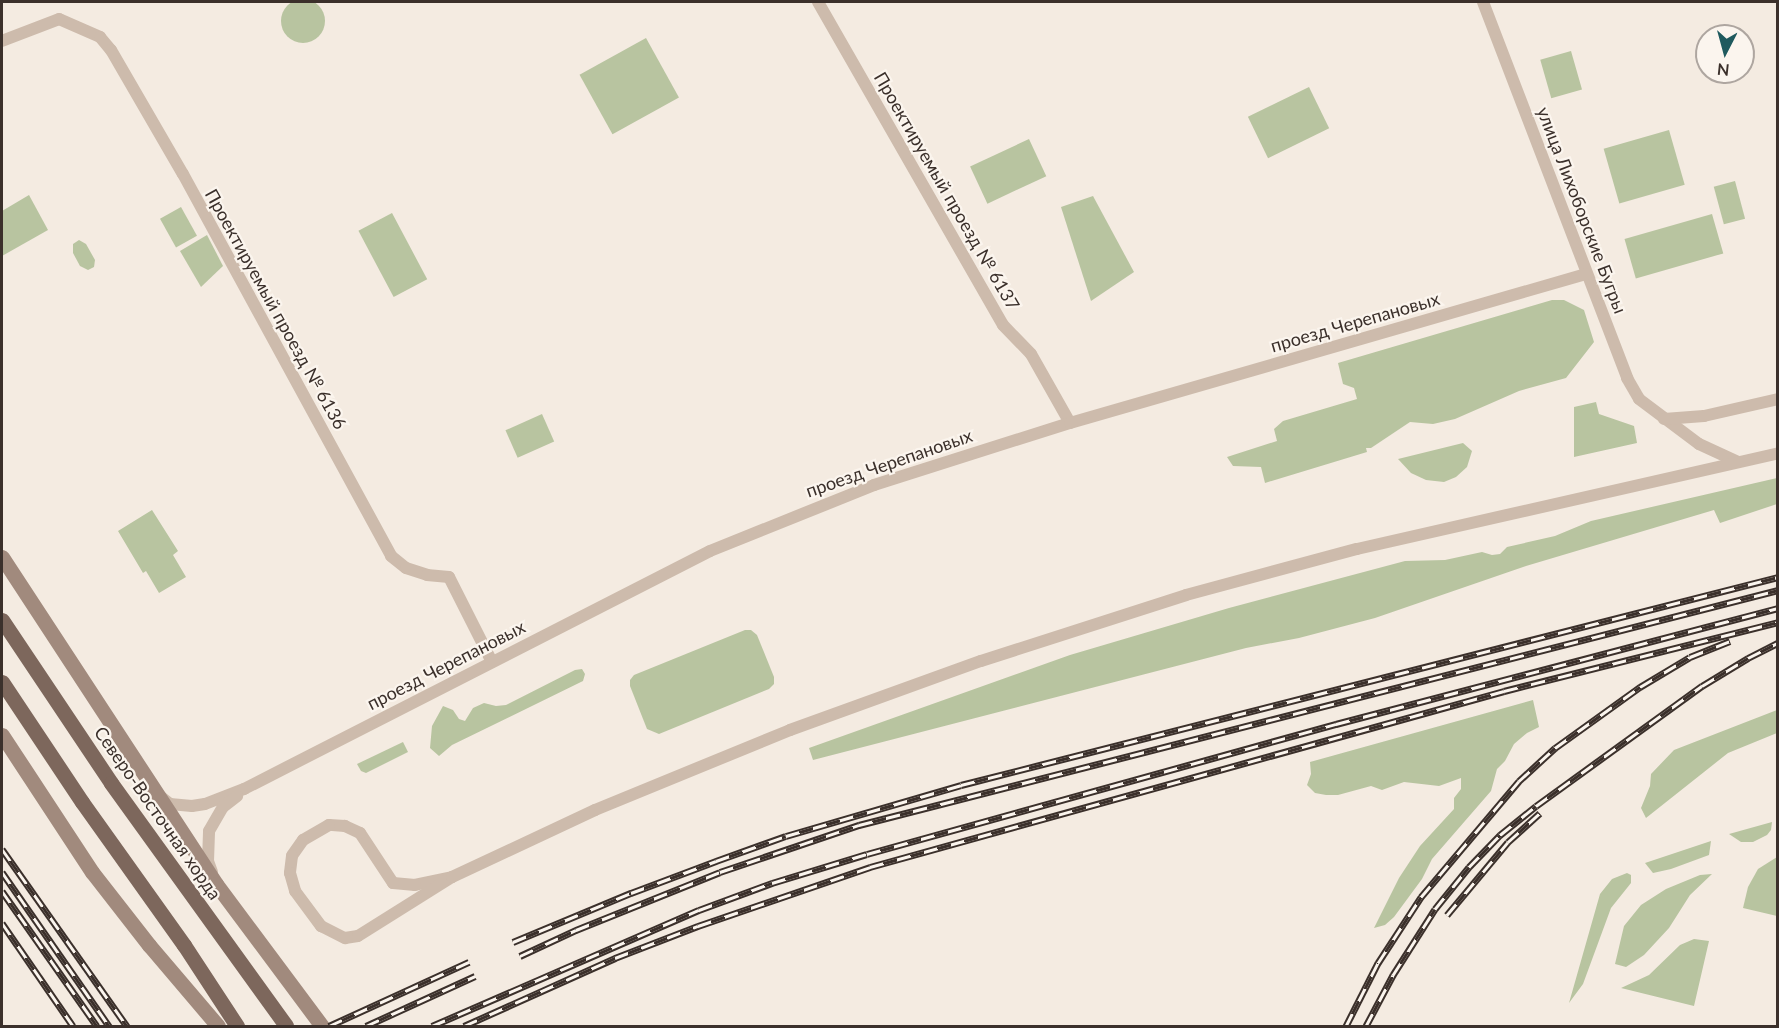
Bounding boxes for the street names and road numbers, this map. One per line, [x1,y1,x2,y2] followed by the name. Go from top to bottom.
[870,68,1024,314] street label: Проектируемый проезд № 6137
[1533,104,1631,316] street label: улица Лихоборские Бугры
[201,185,351,433] street label: Проектируемый проезд № 6136
[1268,288,1442,356] street label: проезд Черепановых
[803,424,975,502] street label: проезд Черепановых
[363,616,529,714] street label: проезд Черепановых
[90,722,226,904] street label: Северо-Восточная хорда

